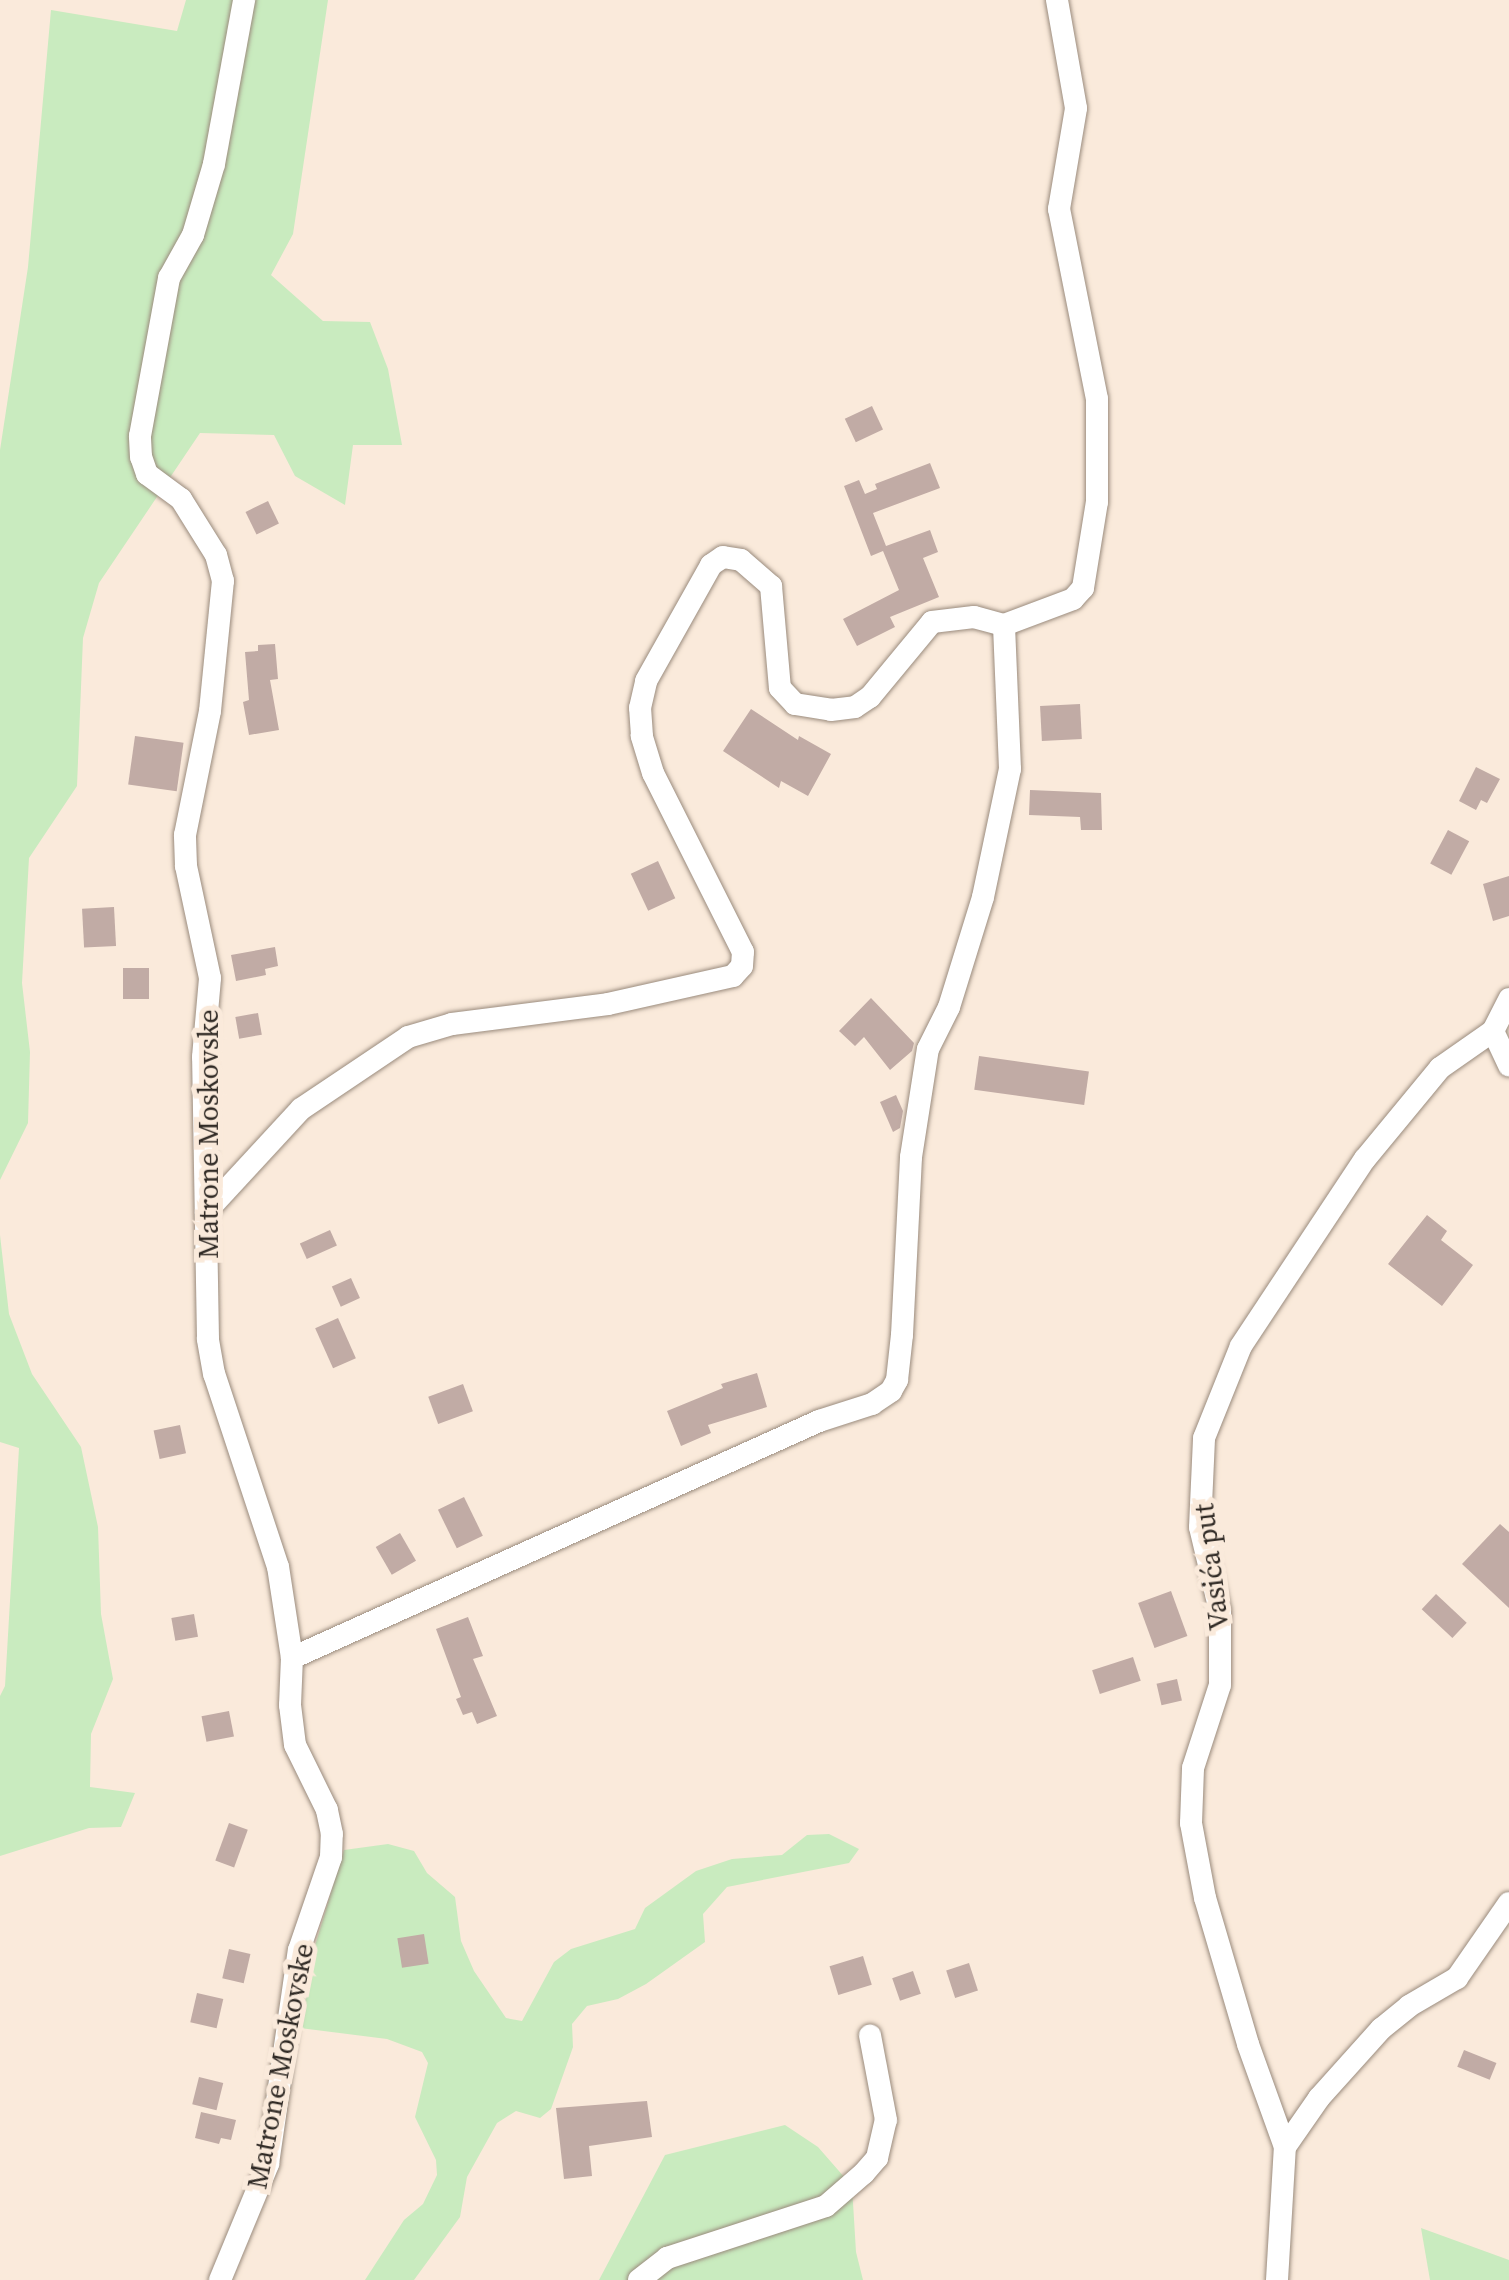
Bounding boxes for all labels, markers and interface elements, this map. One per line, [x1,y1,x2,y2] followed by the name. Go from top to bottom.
[191,1009,225,1259] street label: Matrone Moskovske
[1187,1502,1235,1632] street label: Vasića put
[240,1940,320,2192] street label: Matrone Moskovske

